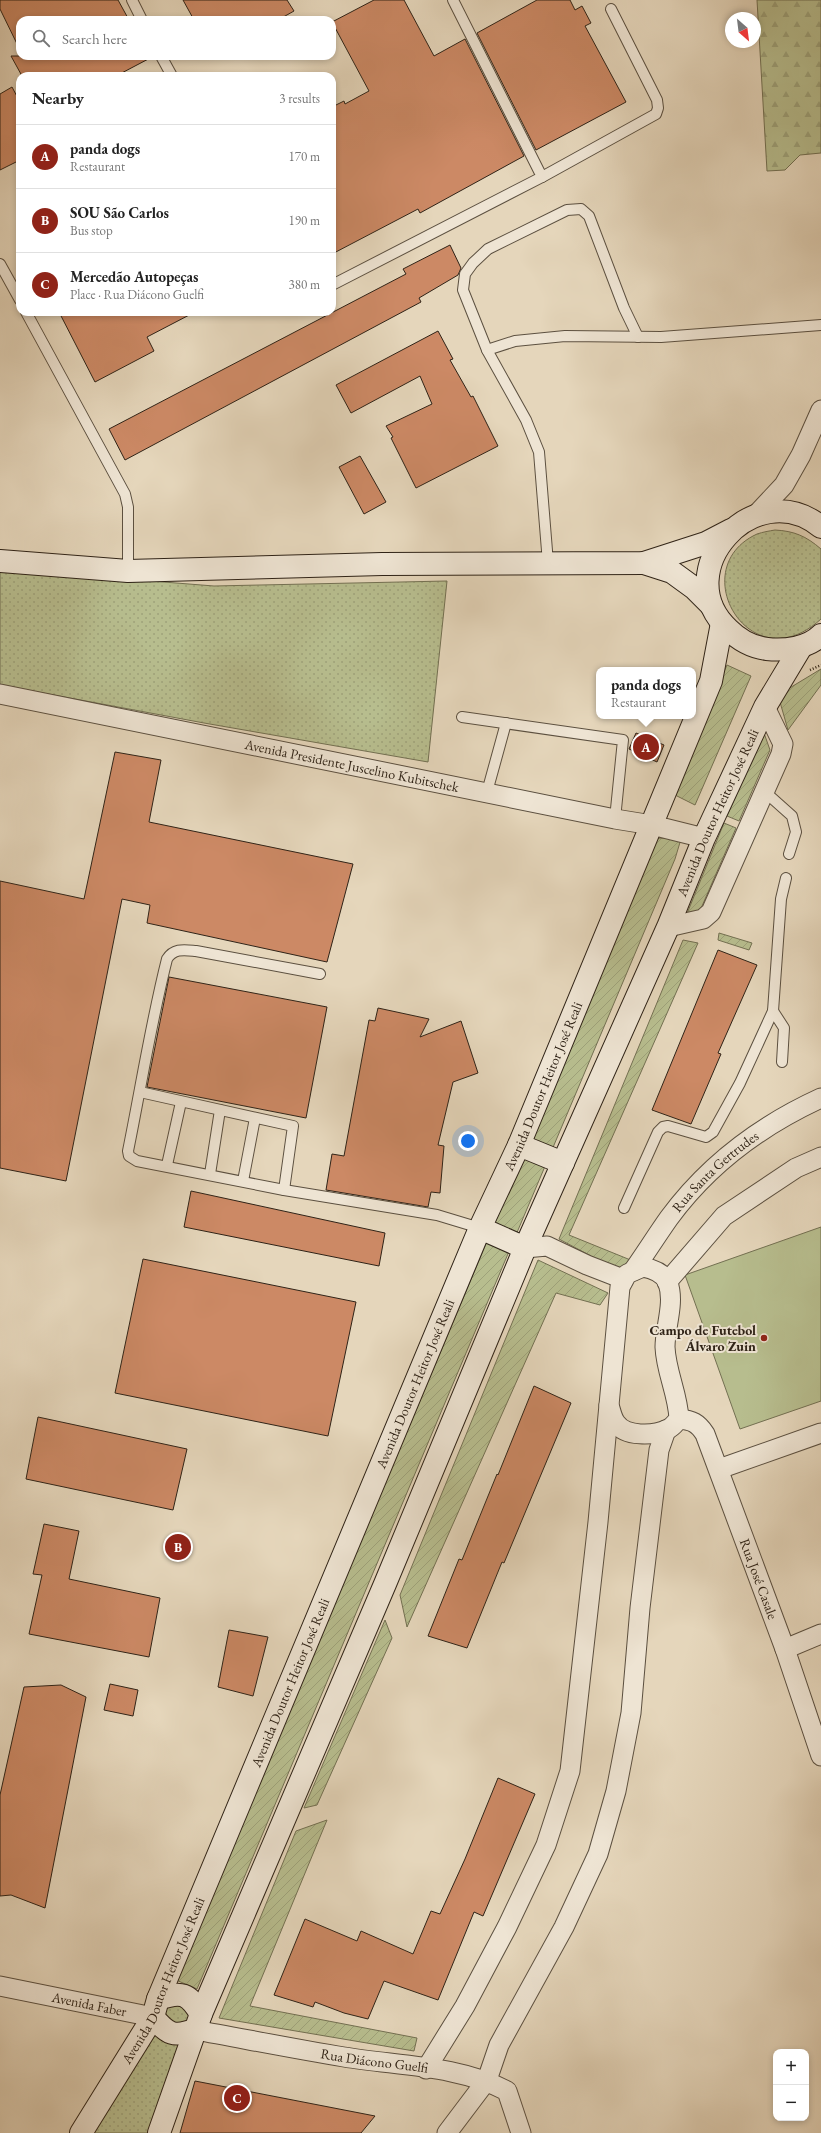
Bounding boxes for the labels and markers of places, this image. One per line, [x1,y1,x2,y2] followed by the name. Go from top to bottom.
[633,732,659,762] pin: A
[650,1321,756,1355] place label: Campo de Futebol Álvaro Zuin
[759,1333,769,1343] marker: Campo de Futebol Álvaro Zuin
[165,1532,191,1562] pin: B
[224,2083,250,2113] pin: C

